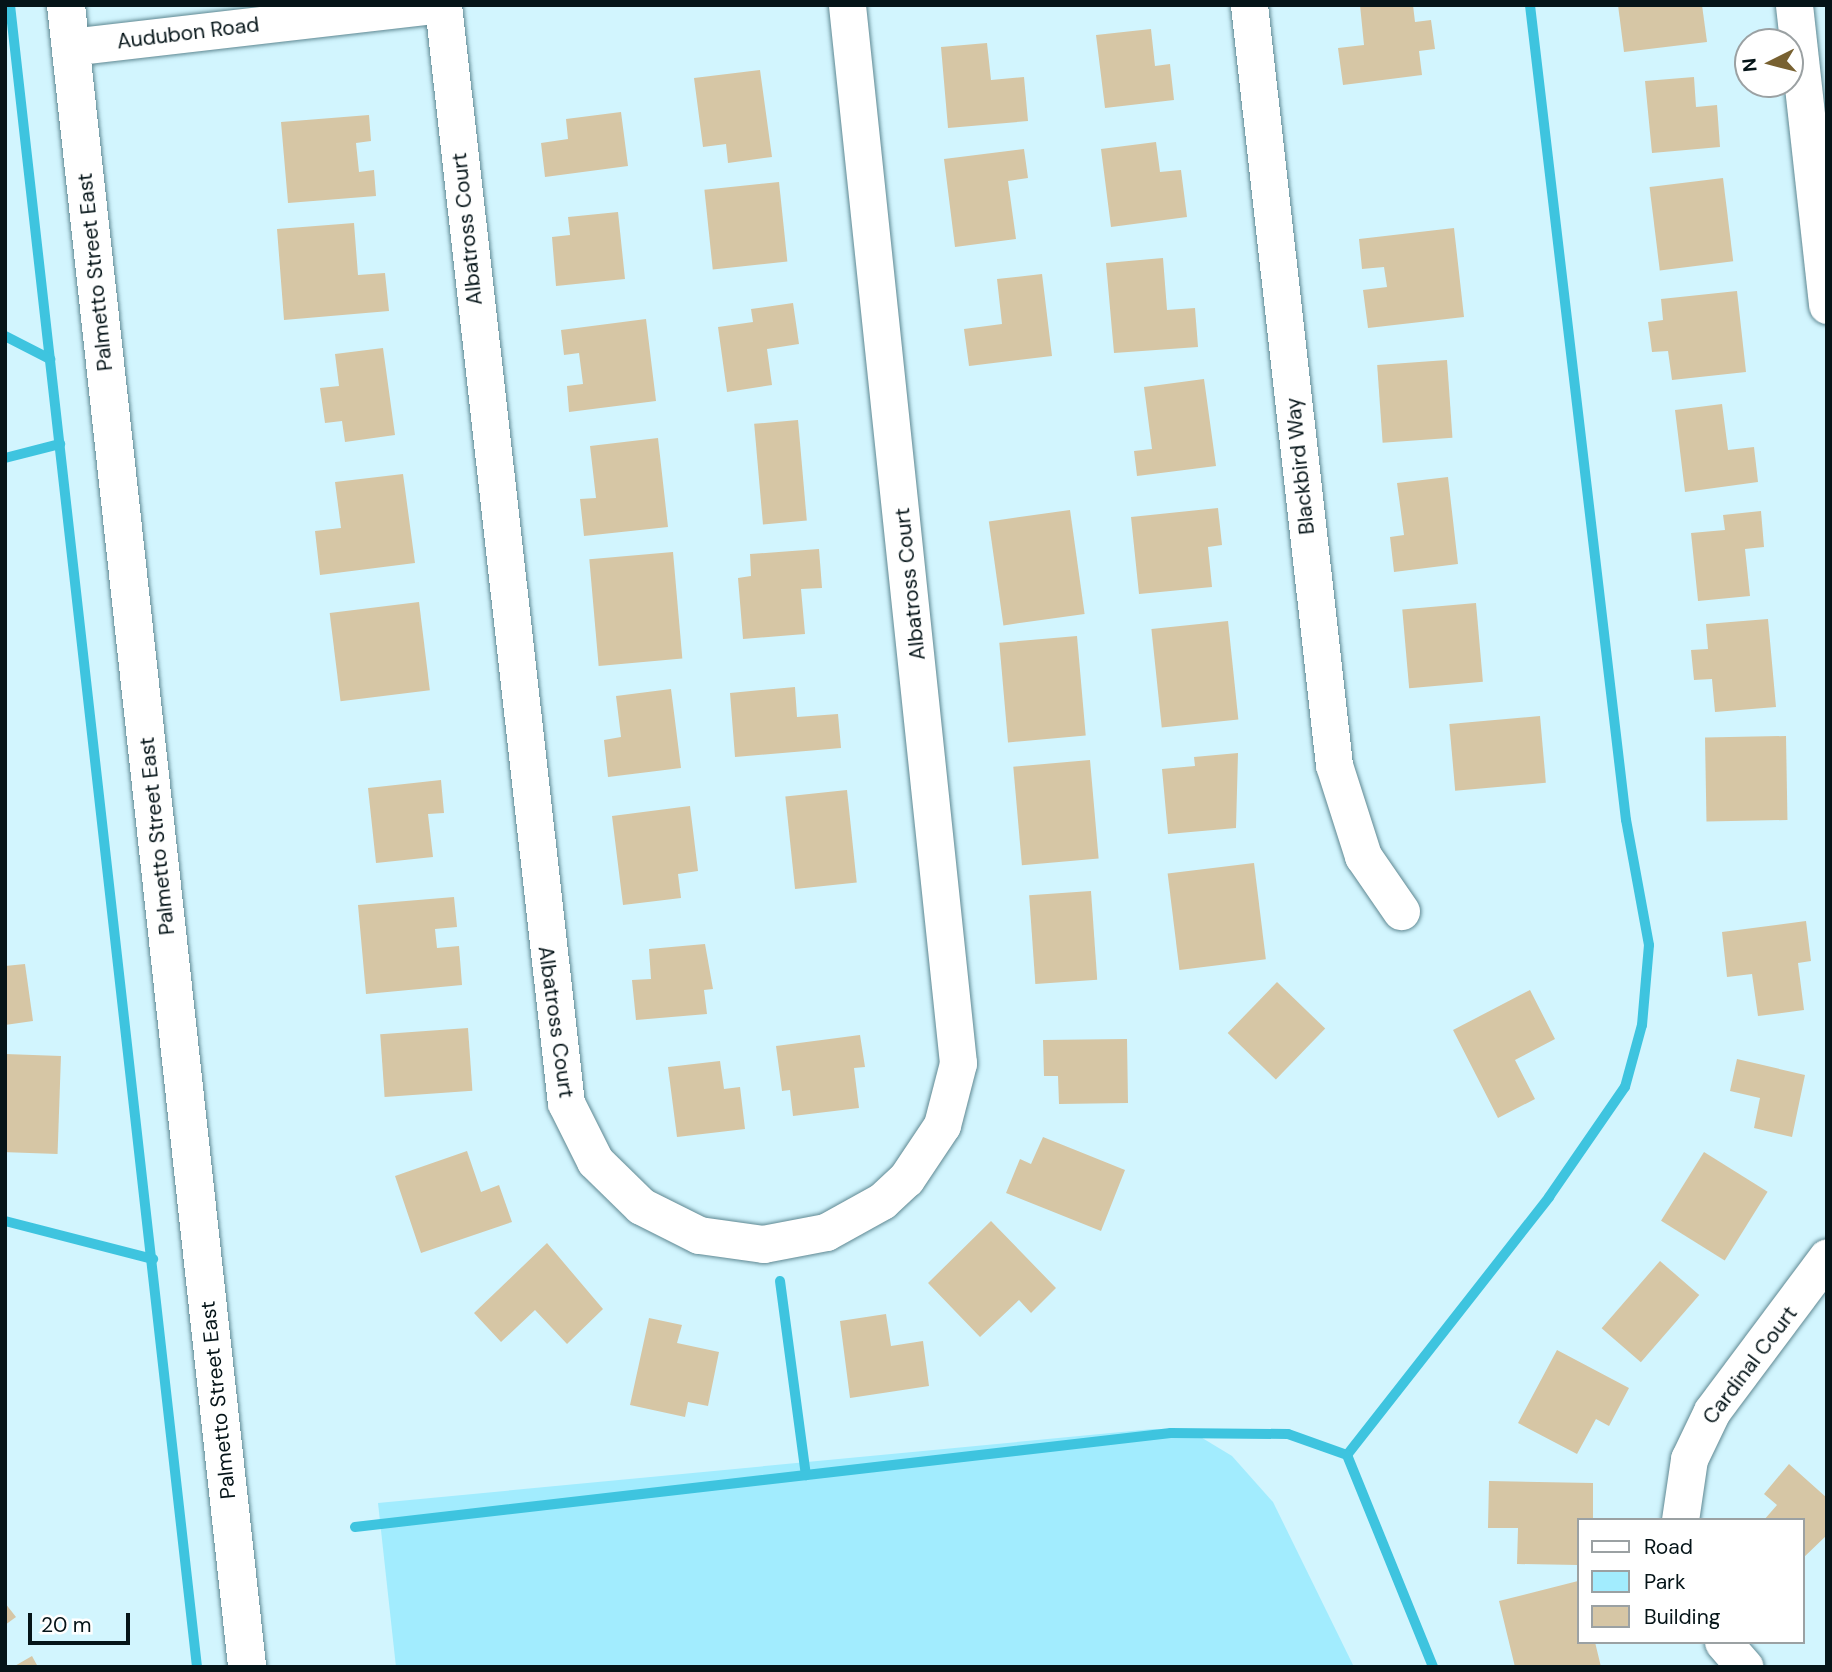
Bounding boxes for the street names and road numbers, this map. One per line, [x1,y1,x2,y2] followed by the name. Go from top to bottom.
[115,12,261,54] street label: Audubon Road
[446,152,488,306] street label: Albatross Court
[72,172,118,372] street label: Palmetto Street East
[1280,396,1320,536] street label: Blackbird Way
[889,507,931,661] street label: Albatross Court
[134,736,180,936] street label: Palmetto Street East
[533,944,579,1100] street label: Albatross Court
[195,1300,241,1500] street label: Palmetto Street East
[1697,1301,1803,1429] street label: Cardinal Court

